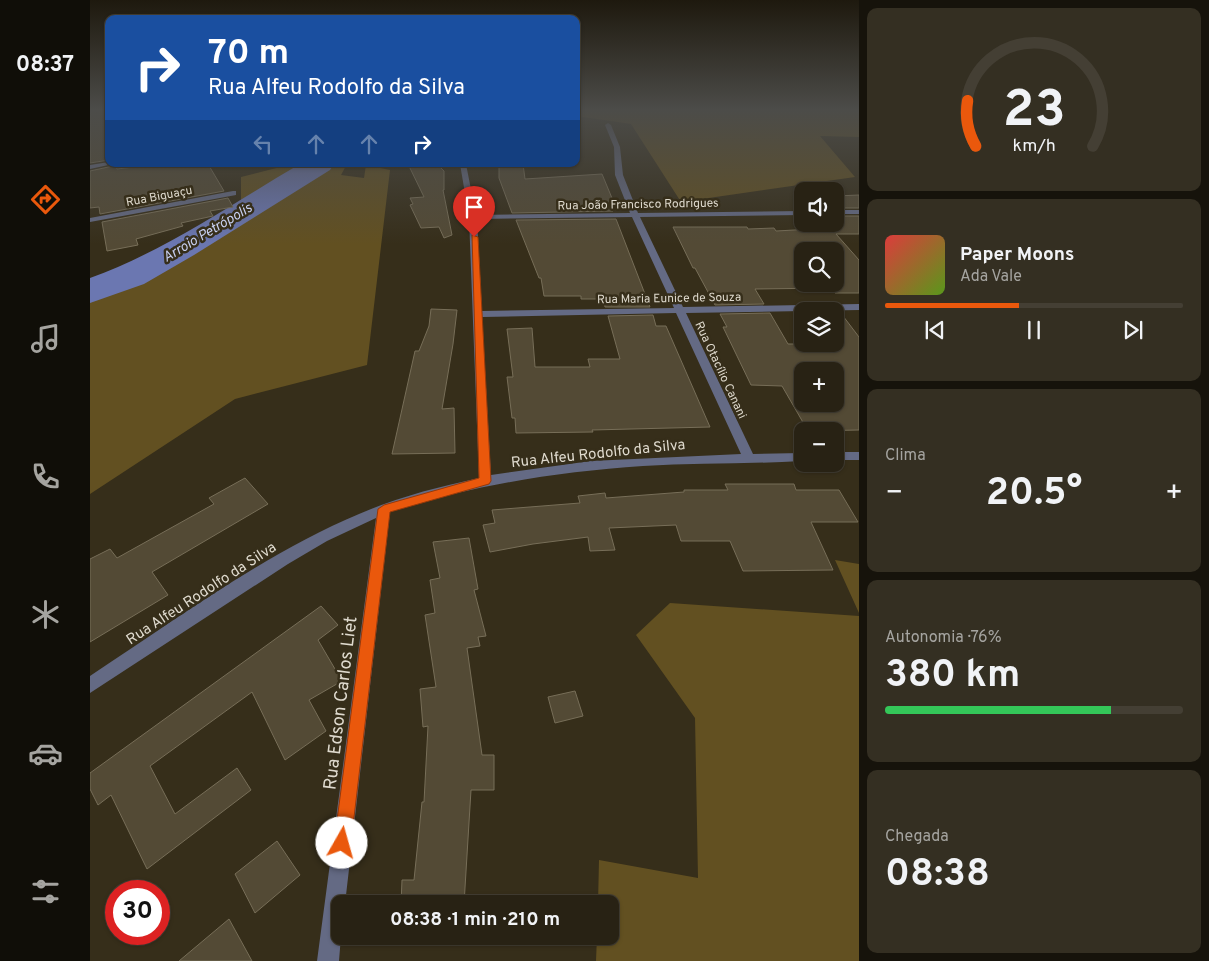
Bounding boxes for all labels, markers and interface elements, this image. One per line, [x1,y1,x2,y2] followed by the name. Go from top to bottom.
[208,32,289,76] text: 70 m
[125,35,190,100] icon: right
[16,52,74,79] text: 08:37
[208,75,465,102] text: Rua Alfeu Rodolfo da Silva
[1003,79,1065,145] text: 23
[249,130,277,158] icon: left
[302,130,330,158] icon: ahead
[355,130,383,158] icon: ahead
[408,130,436,158] icon: right
[1012,135,1056,158] text: km/h
[28,182,63,217] icon: directions
[794,182,844,472] map controls
[794,182,844,232] button: sound
[125,183,194,211] street label: Rua Biguaçu
[453,186,495,237] pin
[460,193,488,221] icon: arrive
[557,196,719,214] street label: Rua João Francisco Rodrigues
[160,200,256,267] water label: Arroio Petrópolis
[794,242,844,292] button: search
[960,243,1074,267] text: Paper Moons
[960,267,1022,287] text: Ada Vale
[597,290,741,308] street label: Rua Maria Eunice de Souza
[794,302,844,352] button: layers
[921,316,949,344] icon: previous
[1020,316,1048,344] icon: pause
[1119,316,1147,344] icon: next
[691,319,750,422] street label: Rua Otacílio Canani
[28,321,63,356] icon: music
[794,362,844,412] button: +
[794,422,844,472] button: −
[510,436,686,473] street label: Rua Alfeu Rodolfo da Silva
[885,446,926,466] text: Clima
[28,459,63,494] icon: phone
[986,470,1082,519] text: 20.5°
[885,476,903,512] text: −
[1165,476,1183,512] text: +
[123,539,280,650] street label: Rua Alfeu Rodolfo da Silva
[28,597,63,632] icon: climate
[319,615,364,791] street label: Rua Edson Carlos Liet
[885,628,1002,648] text: Autonomia · 76%
[885,652,1020,701] text: 380 km
[28,736,63,771] icon: car
[315,816,367,868] position arrow
[885,827,949,847] text: Chegada
[885,851,990,900] text: 08:38
[28,874,63,909] icon: filters
[105,880,170,945] speed limit sign: 30
[390,908,560,932] text: 08:38 · 1 min · 210 m

